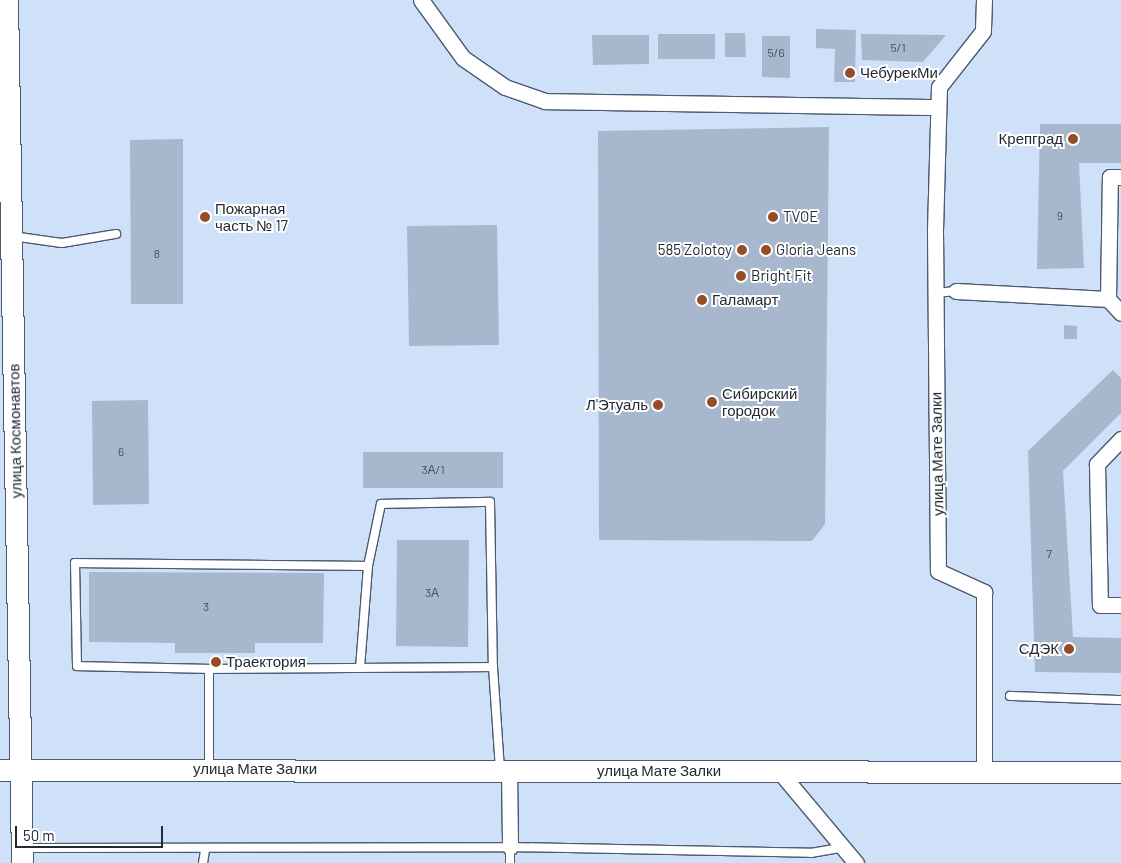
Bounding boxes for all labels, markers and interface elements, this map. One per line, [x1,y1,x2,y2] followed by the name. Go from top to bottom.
[890,41,906,55] house number: 5/1
[767,46,785,60] house number: 5/6
[860,64,938,82] place label: ЧебурекМи
[844,67,856,79] marker: ЧебурекМи
[999,130,1063,148] place label: Крепград
[1067,133,1079,145] marker: Крепград
[215,199,288,234] place label: Пожарная часть № 17
[783,208,818,226] place label: TVOE
[1057,209,1063,223] house number: 9
[199,211,211,223] marker: Пожарная часть № 17
[767,211,779,223] marker: TVOE
[658,241,732,259] place label: 585 Zolotoy
[776,241,856,259] place label: Gloria Jeans
[736,244,748,256] marker: 585 Zolotoy
[760,244,772,256] marker: Gloria Jeans
[154,247,160,261] house number: 8
[751,267,812,285] place label: Bright Fit
[735,270,747,282] marker: Bright Fit
[712,291,778,309] place label: Галамарт
[696,294,708,306] marker: Галамарт
[5,363,25,499] street label: улица Космонавтов
[722,384,797,419] place label: Сибирский городок
[927,392,947,516] street label: улица Мате Залки
[586,396,648,414] place label: Л'Этуаль
[706,396,718,408] marker: Сибирский городок
[652,399,664,411] marker: Л'Этуаль
[118,445,124,459] house number: 6
[421,463,445,477] house number: 3А/1
[1046,547,1052,561] house number: 7
[425,586,439,600] house number: 3А
[203,600,209,614] house number: 3
[1019,640,1059,658] place label: СДЭК
[1063,643,1075,655] marker: СДЭК
[226,653,306,671] place label: Траектория
[210,656,222,668] marker: Траектория
[193,760,317,778] street label: улица Мате Залки
[597,762,721,780] street label: улица Мате Залки
[18,816,165,848] scale bar
[23,826,55,844] text: 50 m

